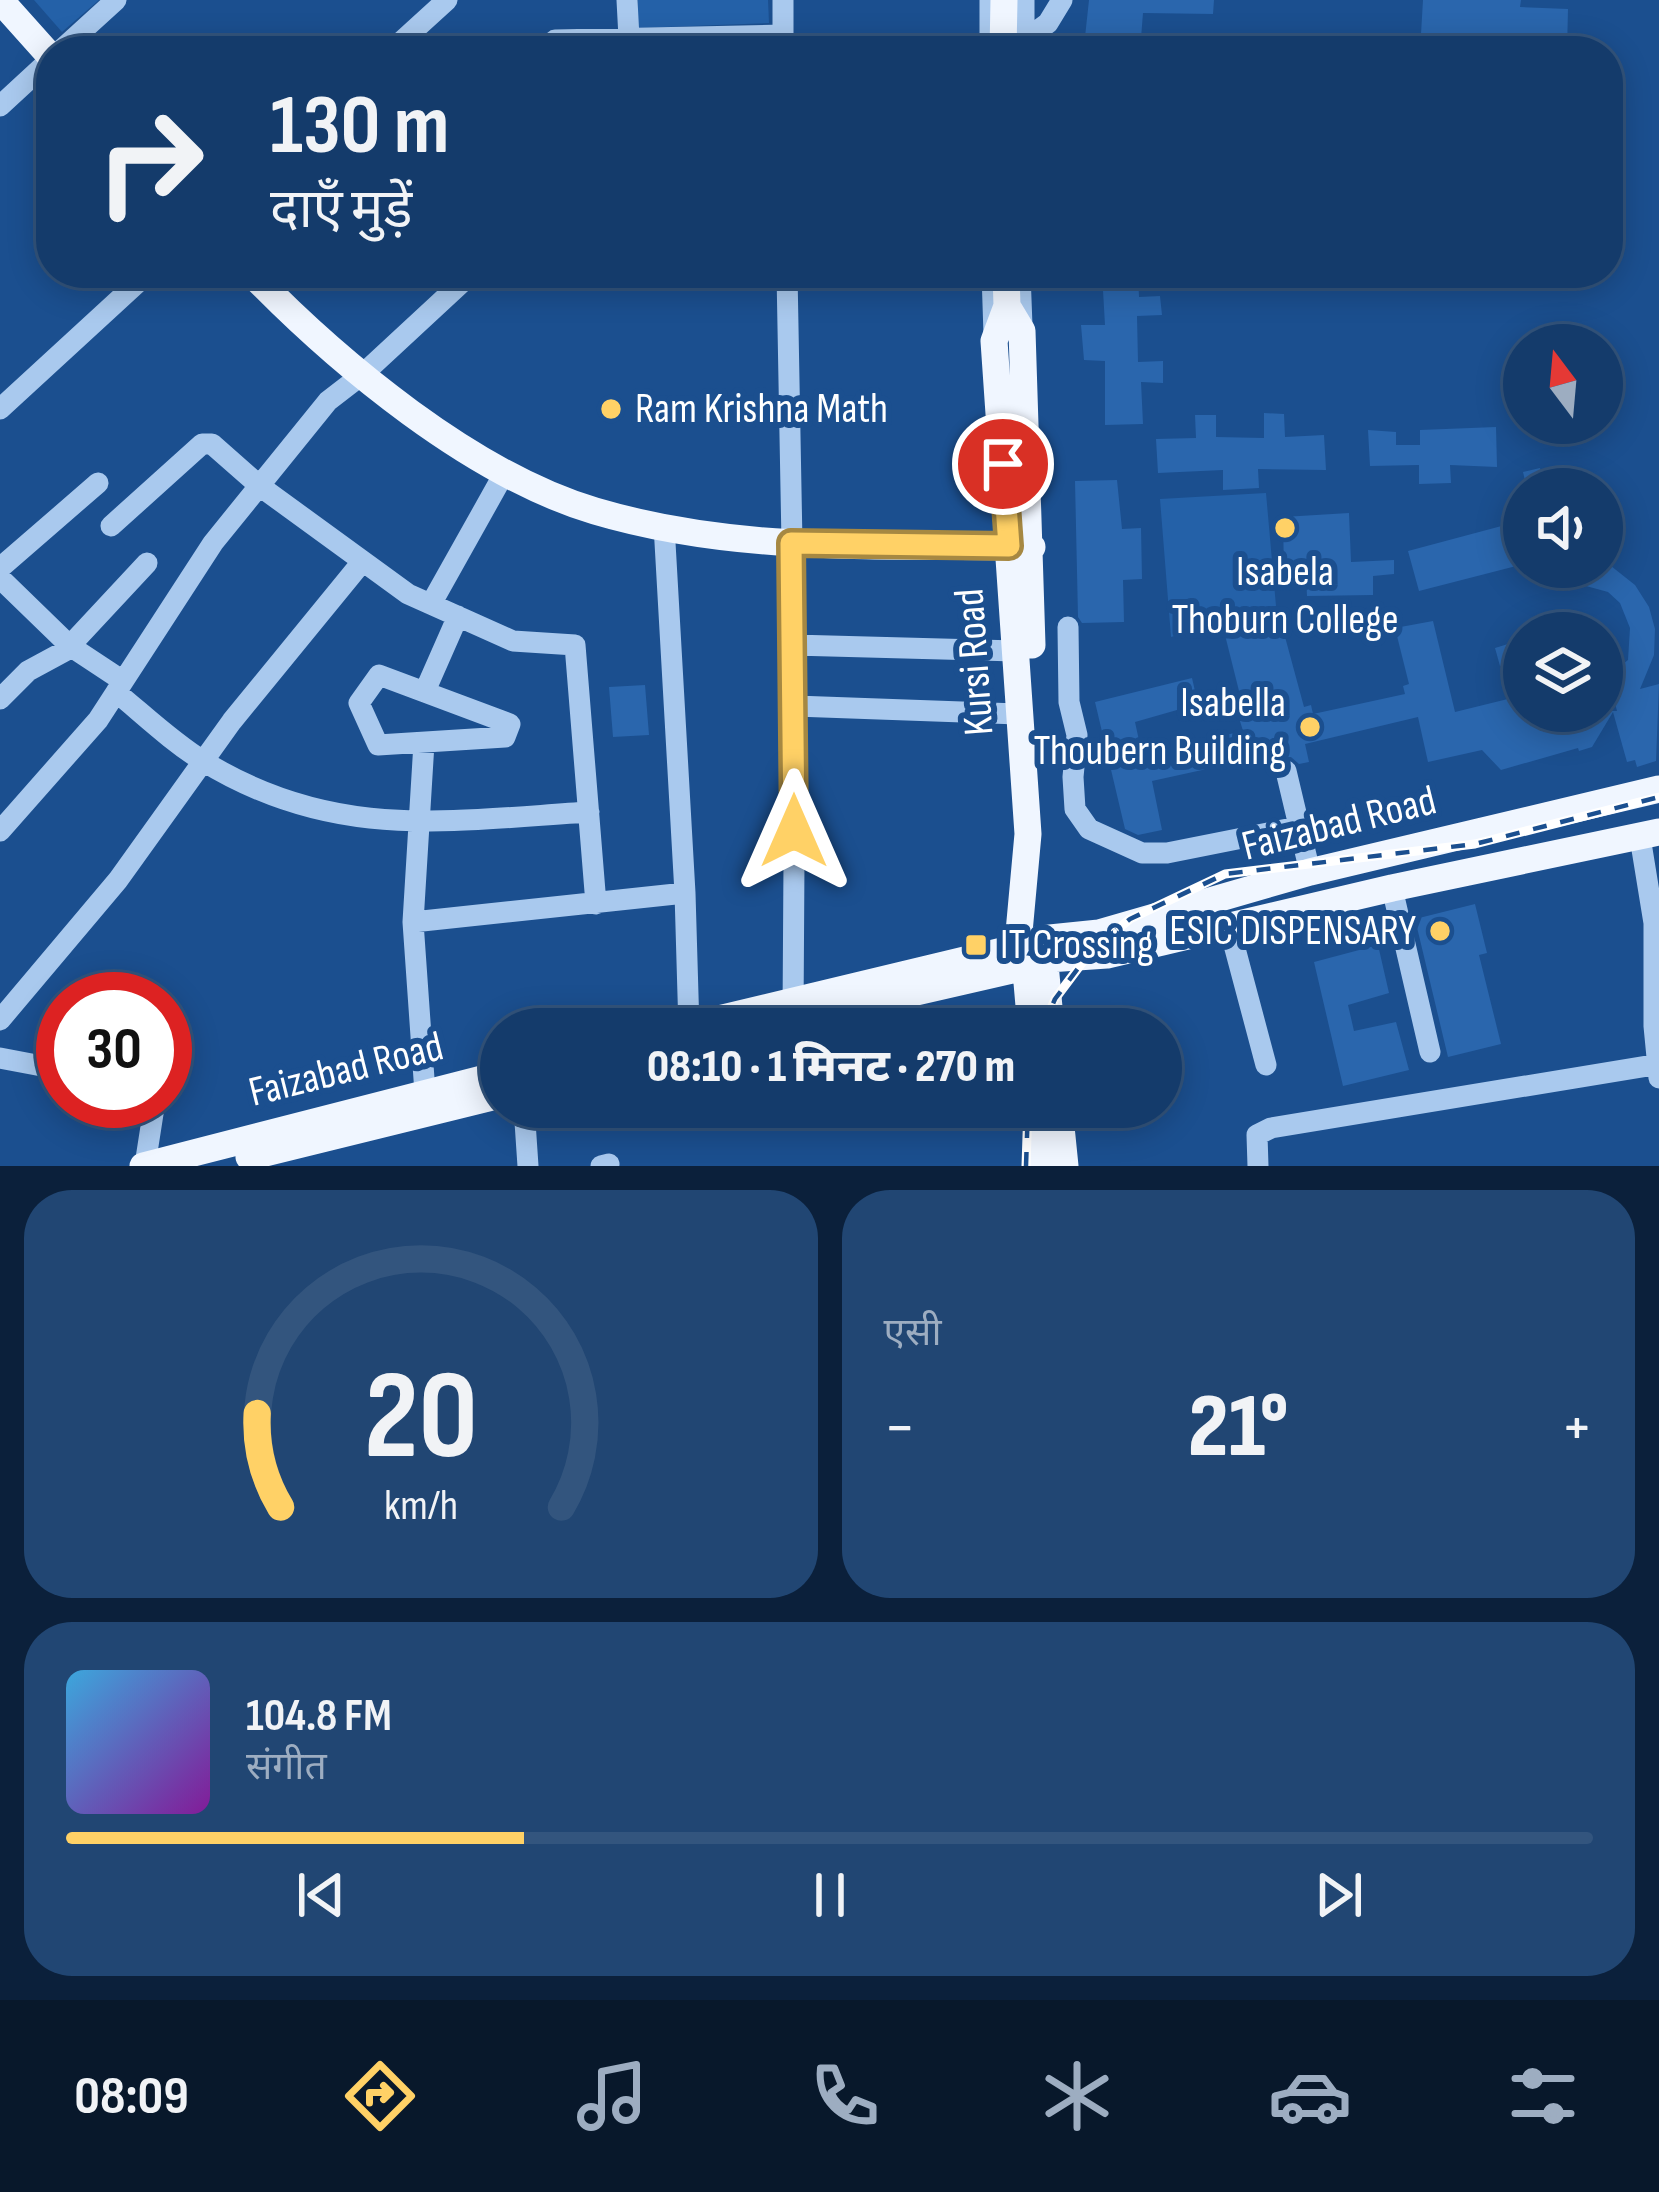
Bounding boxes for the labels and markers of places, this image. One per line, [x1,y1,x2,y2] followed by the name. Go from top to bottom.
[635,384,888,435] place label: Ram Krishna Math
[598,396,624,422] marker: Ram Krishna Math
[952,413,1054,515] pin
[1272,515,1298,541] marker: Isabela Thoburn College
[1171,547,1399,646] place label: Isabela Thoburn College
[1033,678,1286,777] place label: Isabella Thoubern Building
[1297,714,1323,740] marker: Isabella Thoubern Building
[1169,906,1416,957] place label: ESIC DISPENSARY
[1427,918,1453,944] marker: ESIC DISPENSARY
[1000,920,1153,971] place label: IT Crossing
[963,932,989,958] marker: IT Crossing

